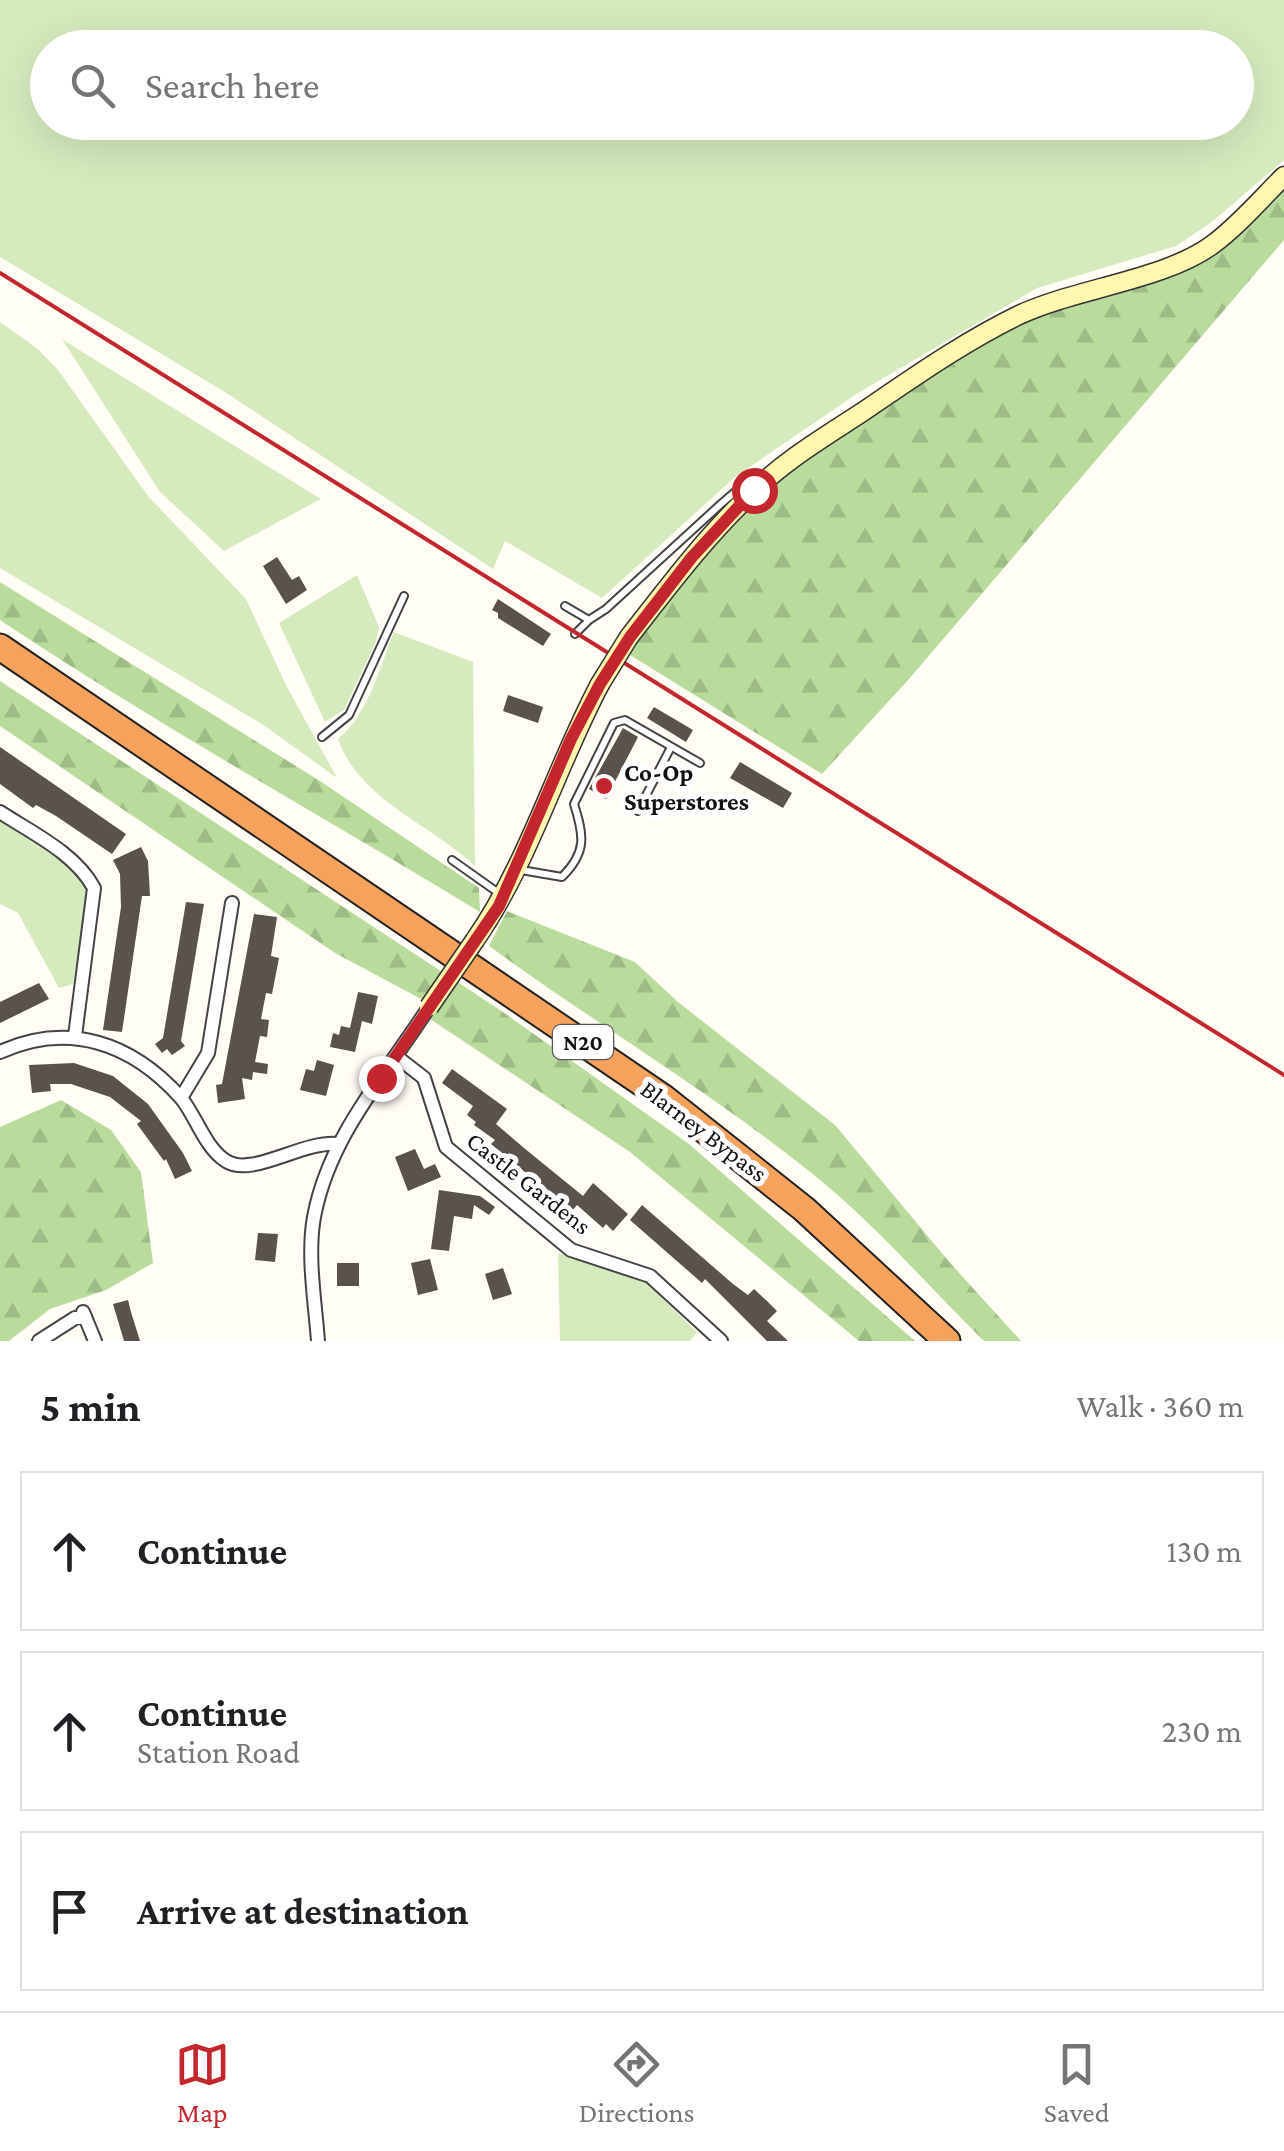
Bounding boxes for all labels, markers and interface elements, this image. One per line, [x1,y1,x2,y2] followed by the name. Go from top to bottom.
[30,30,1254,140] search box
[65,58,120,113] icon: search
[145,64,319,106] text: Search here
[732,468,778,514] route start
[624,759,749,815] place label: Co-Op Superstores
[593,775,615,797] marker: Co-Op Superstores
[553,1025,613,1059] road number: N20
[359,1056,405,1102] route end
[635,1075,772,1188] street label: Blarney Bypass
[462,1126,596,1240] street label: Castle Gardens
[40,1383,141,1430] text: 5 min
[1077,1388,1244,1424] text: Walk · 360 m
[42,1524,97,1579] icon: ahead
[137,1530,287,1572] text: Continue
[1166,1533,1242,1569] text: 130 m
[137,1692,287,1734] text: Continue
[42,1704,97,1759] icon: ahead
[1162,1713,1242,1749] text: 230 m
[137,1734,300,1770] text: Station Road
[42,1884,97,1939] icon: arrive
[137,1890,469,1932] text: Arrive at destination
[175,2037,230,2128] tab: Map
[579,2037,695,2128] tab: Directions
[1044,2037,1109,2128] tab: Saved

